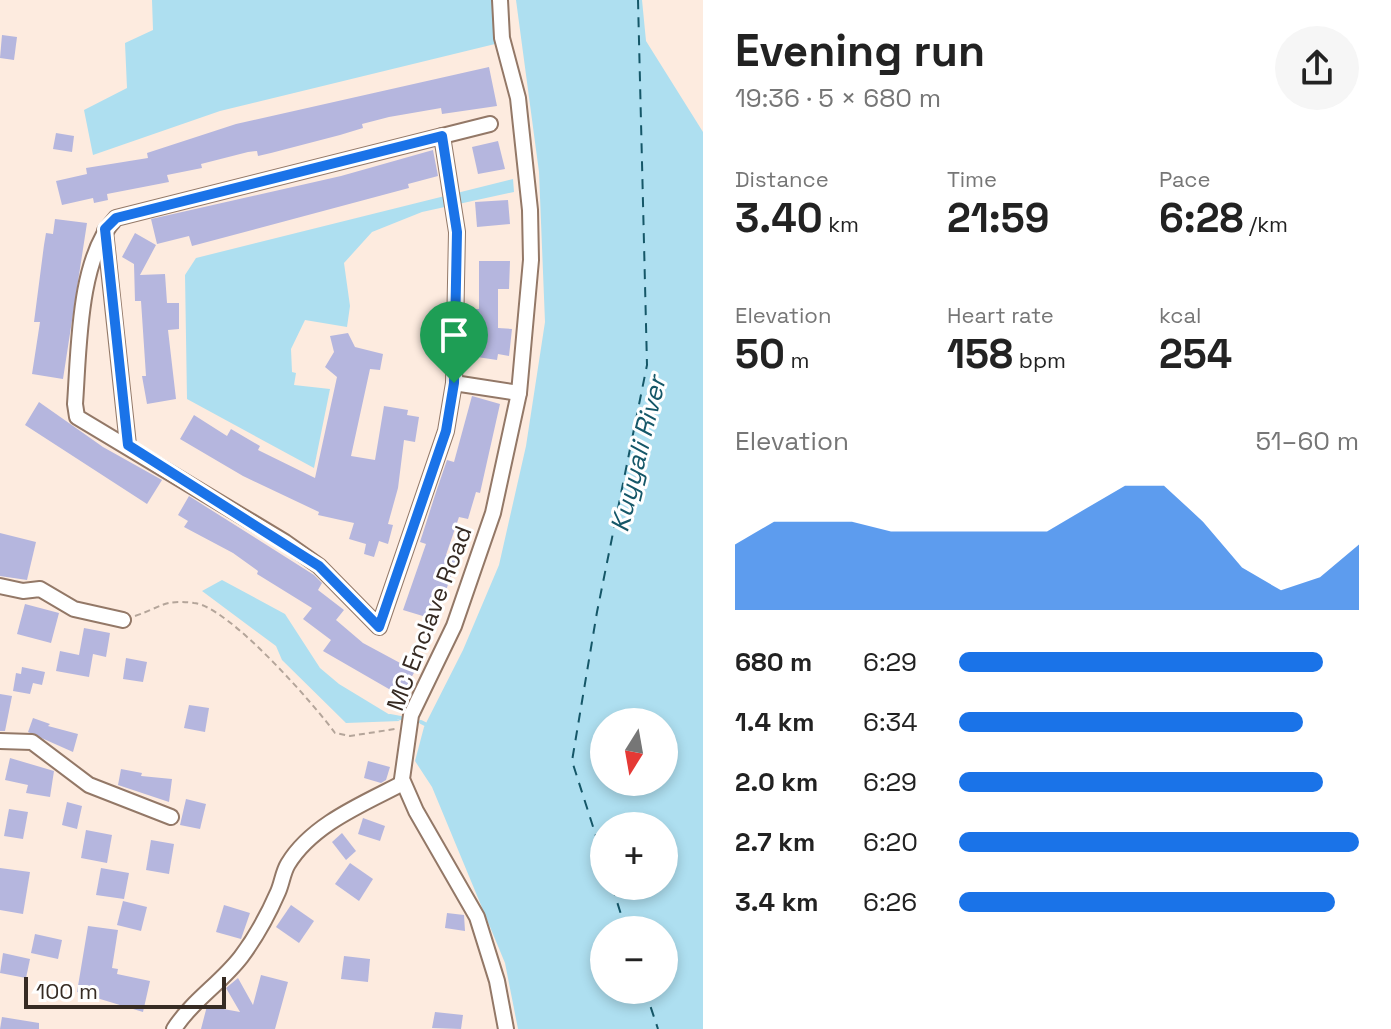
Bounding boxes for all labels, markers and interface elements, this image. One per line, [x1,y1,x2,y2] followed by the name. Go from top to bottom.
[735,23,985,79] text: Evening run
[1275,26,1359,110] button: share
[735,81,941,115] text: 19:36 · 5 × 680 m
[735,165,829,193] text: Distance
[947,165,997,193] text: Time
[1159,165,1211,193] text: Pace
[735,193,823,244] text: 3.40
[947,193,1049,244] text: 21:59
[1159,193,1243,244] text: 6:28
[823,210,859,238] text: km
[1243,210,1288,238] text: /km
[420,301,488,383] pin
[735,301,831,329] text: Elevation
[947,301,1054,329] text: Heart rate
[1159,301,1201,329] text: kcal
[432,313,476,357] icon: arrive
[735,329,785,380] text: 50
[947,329,1013,380] text: 158
[1159,329,1232,380] text: 254
[785,346,810,374] text: m
[1013,346,1066,374] text: bpm
[602,370,675,535] water label: Kuyyali River
[735,424,849,458] text: Elevation
[1256,424,1359,458] text: 51–60 m
[379,521,479,715] street label: MC Enclave Road
[735,645,812,679] text: 680 m
[863,645,917,679] text: 6:29
[735,705,815,739] text: 1.4 km
[863,705,917,739] text: 6:34
[590,708,678,796] north arrow
[590,708,678,1004] map controls
[735,765,818,799] text: 2.0 km
[863,765,917,799] text: 6:29
[590,812,678,900] button: +
[735,825,815,859] text: 2.7 km
[863,825,918,859] text: 6:20
[735,885,819,919] text: 3.4 km
[863,885,917,919] text: 6:26
[590,916,678,1004] button: −
[24,973,226,1009] scale bar
[36,977,98,1005] text: 100 m

